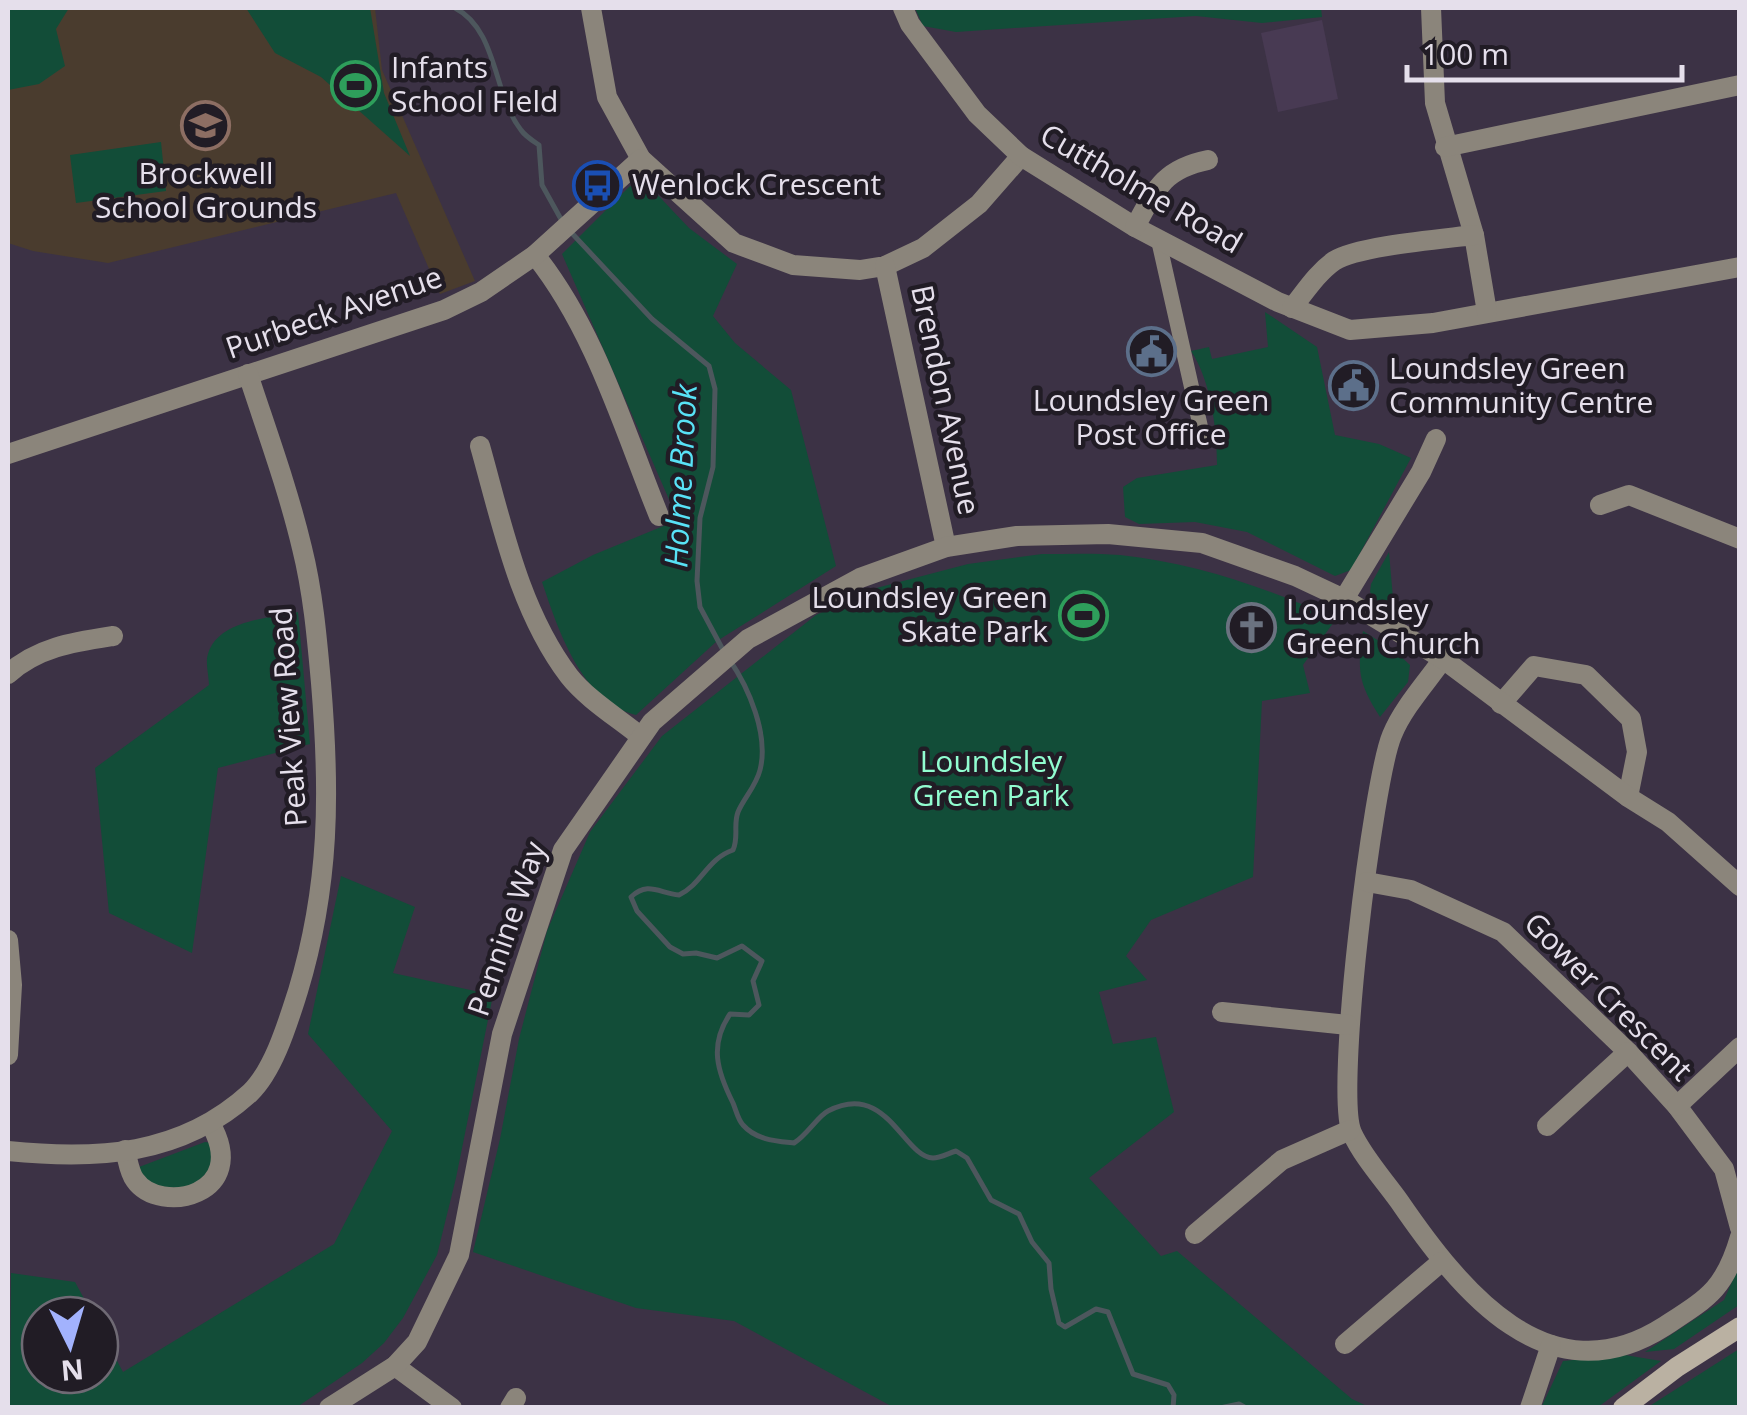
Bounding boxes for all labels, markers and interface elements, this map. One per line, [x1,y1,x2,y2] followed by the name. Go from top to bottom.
[1407,20,1682,82] scale bar
[1422,33,1509,74] text: 100 m
[391,46,558,121] place label: Infants School FIeld
[330,59,382,111] sports icon: Infants School FIeld
[180,99,232,151] school or university icon: Brockwell School Grounds
[1033,113,1250,262] street label: Cuttholme Road
[95,152,317,227] place label: Brockwell School Grounds
[571,159,623,211] bus stop icon: Wenlock Crescent
[632,163,881,204] place label: Wenlock Crescent
[220,255,447,368] street label: Purbeck Avenue
[902,281,991,518] street label: Brendon Avenue
[1125,326,1177,378] public building icon: Loundsley Green Post Office
[1389,347,1653,422] place label: Loundsley Green Community Centre
[1328,360,1380,412] public building icon: Loundsley Green Community Centre
[1033,379,1269,454] place label: Loundsley Green Post Office
[653,382,706,569] water label: Holme Brook
[811,576,1048,651] place label: Loundsley Green Skate Park
[1286,588,1481,663] place label: Loundsley Green Church
[1057,589,1109,641] sports icon: Loundsley Green Skate Park
[1225,601,1277,653] church icon: Loundsley Green Church
[259,606,316,828] street label: Peak View Road
[913,740,1070,815] park label: Loundsley Green Park
[457,835,555,1021] street label: Pennine Way
[1516,903,1702,1089] street label: Gower Crescent
[20,1295,120,1395] north arrow
[59,1351,85,1391] text: N

